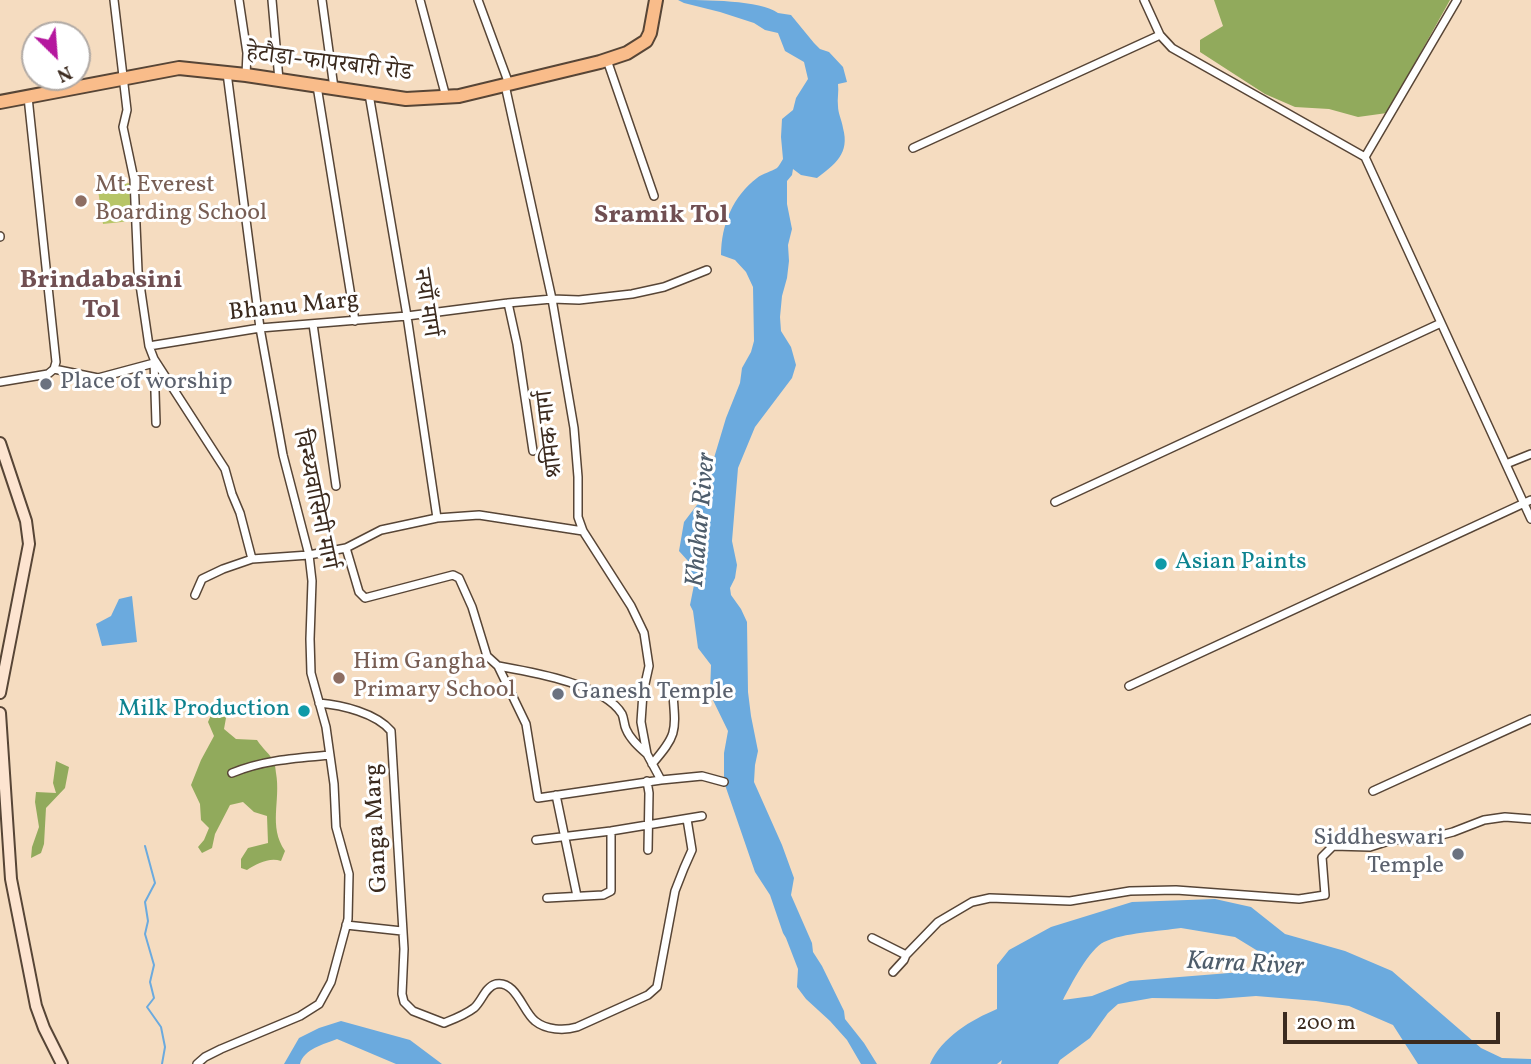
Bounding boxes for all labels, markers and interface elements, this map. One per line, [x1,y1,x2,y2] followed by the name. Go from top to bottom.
[21,21,91,91] north arrow
[245,41,413,89] street label: हेटौडा-फापरबारी रोड
[52,59,76,88] text: N
[95,173,267,229] place label: Mt. Everest Boarding School
[73,193,89,209] marker: Mt. Everest Boarding School
[594,201,728,233] district label: Sramik Tol
[20,266,182,328] district label: Brindabasini Tol
[404,267,444,339] street label: नयाँ मार्ग
[228,287,360,329] street label: Bhanu Marg
[60,370,232,398] place label: Place of worship
[38,376,54,392] marker: Place of worship
[532,388,572,480] street label: श्रमिक मार्ग
[284,428,342,572] street label: विन्ध्यवासिनी मार्ग
[682,451,724,589] water label: Khahar River
[1175,550,1307,578] place label: Asian Paints
[1153,556,1169,572] marker: Asian Paints
[353,650,515,706] place label: Him Gangha Primary School
[331,670,347,686] marker: Him Gangha Primary School
[572,680,734,708] place label: Ganesh Temple
[550,686,566,702] marker: Ganesh Temple
[118,697,290,725] place label: Milk Production
[296,703,312,719] marker: Milk Production
[360,763,396,893] street label: Ganga Marg
[1313,826,1444,882] place label: Siddheswari Temple
[1450,846,1466,862] marker: Siddheswari Temple
[1185,947,1305,985] water label: Karra River
[1286,998,1503,1042] scale bar
[1296,1009,1356,1038] text: 200 m

